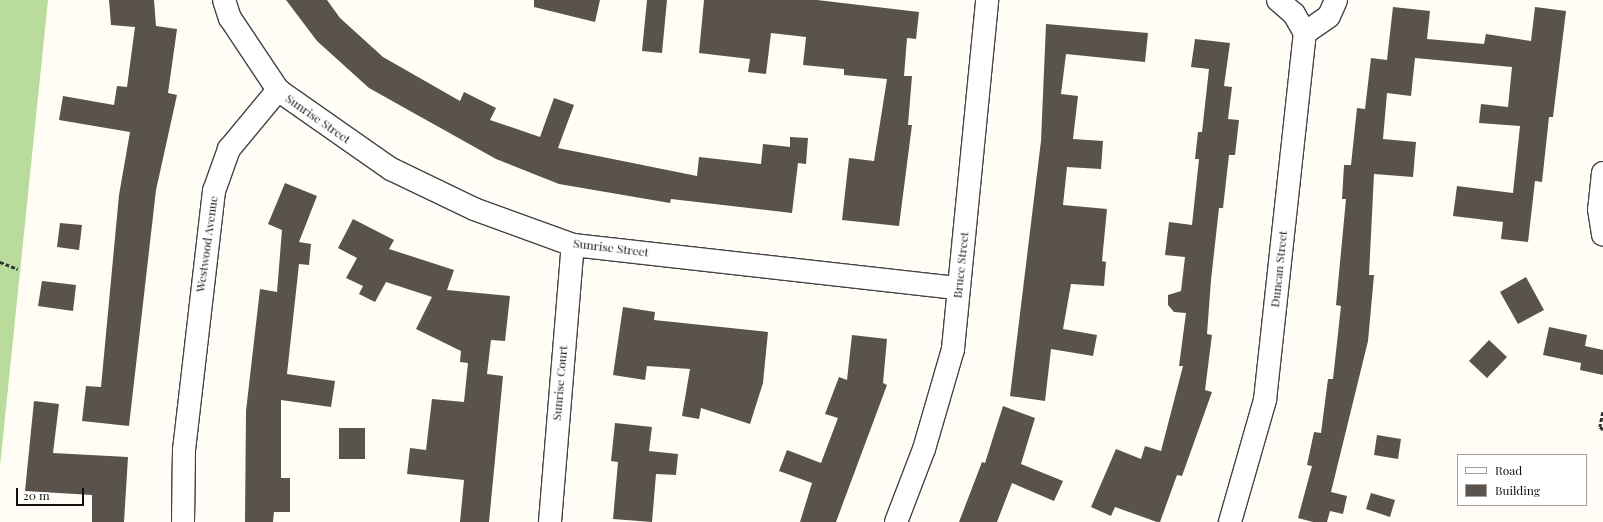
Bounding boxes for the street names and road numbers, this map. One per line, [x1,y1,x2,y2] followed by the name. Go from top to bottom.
[283,91,353,147] street label: Sunrise Street
[193,195,221,293] street label: Westwood Avenue
[1268,230,1290,308] street label: Duncan Street
[950,231,972,299] street label: Bruce Street
[572,236,650,260] street label: Sunrise Street
[550,345,570,421] street label: Sunrise Court

